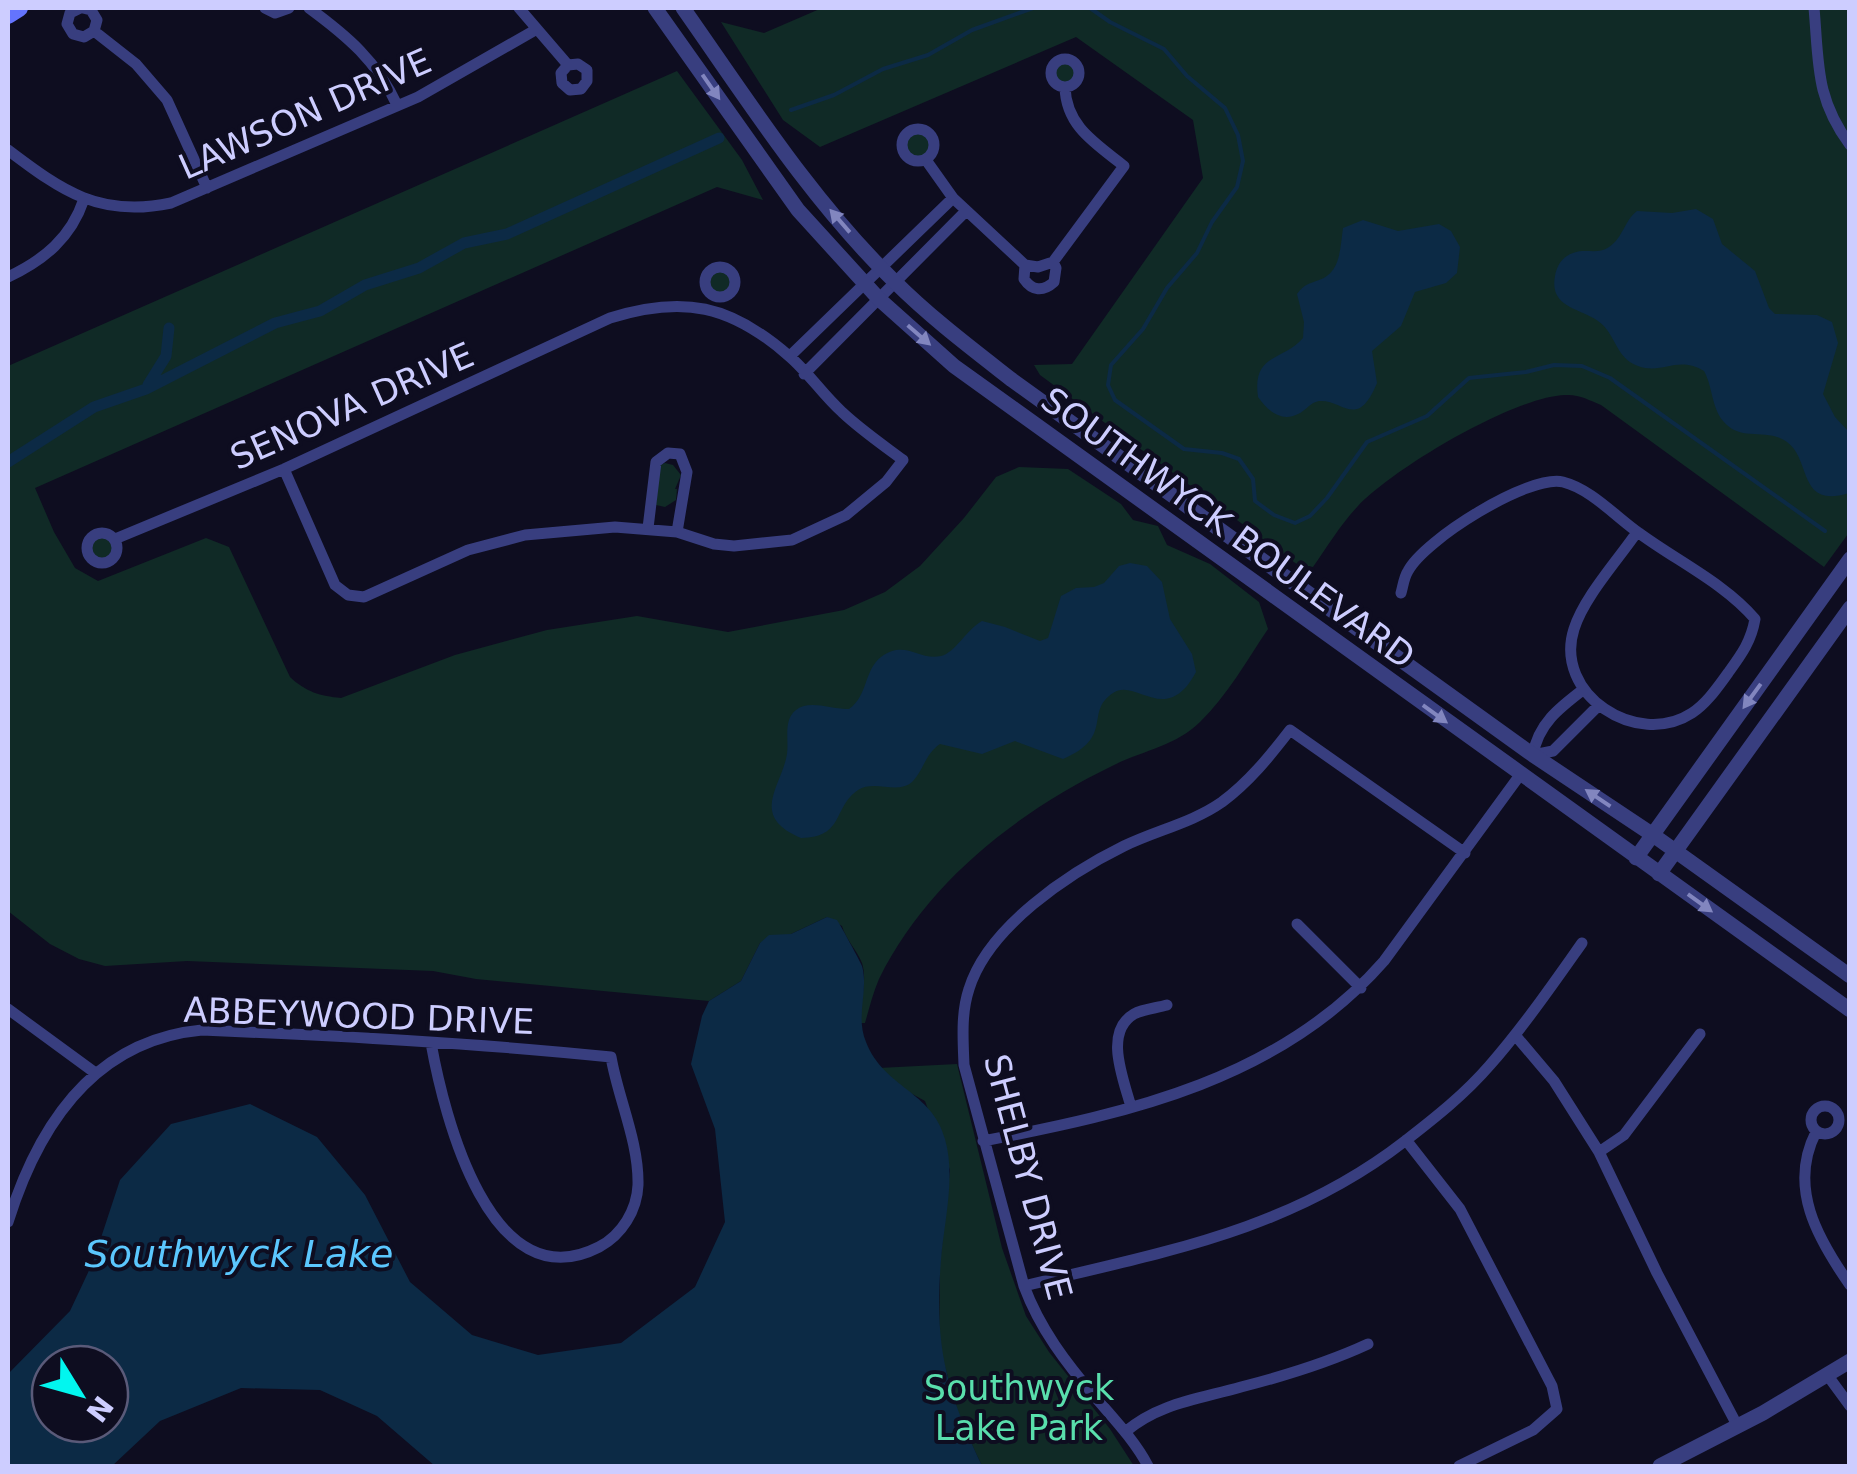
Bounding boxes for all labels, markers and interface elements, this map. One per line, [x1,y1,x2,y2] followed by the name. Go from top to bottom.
[173,40,437,188] street label: LAWSON DRIVE
[701,74,720,101] one-way arrow
[830,209,852,234] one-way arrow
[907,324,932,346] one-way arrow
[224,334,480,478] street label: SENOVA DRIVE
[1034,379,1422,677] street label: SOUTHWYCK BOULEVARD
[1743,683,1763,709] one-way arrow
[1422,704,1448,723] one-way arrow
[1585,790,1612,808] one-way arrow
[1686,892,1713,912] one-way arrow
[183,990,535,1042] street label: ABBEYWOOD DRIVE
[976,1050,1080,1304] street label: SHELBY DRIVE
[85,1232,393,1276] water label: Southwyck Lake
[30,1344,130,1444] north arrow
[924,1368,1115,1448] park label: Southwyck Lake Park
[79,1389,120,1428] text: N

